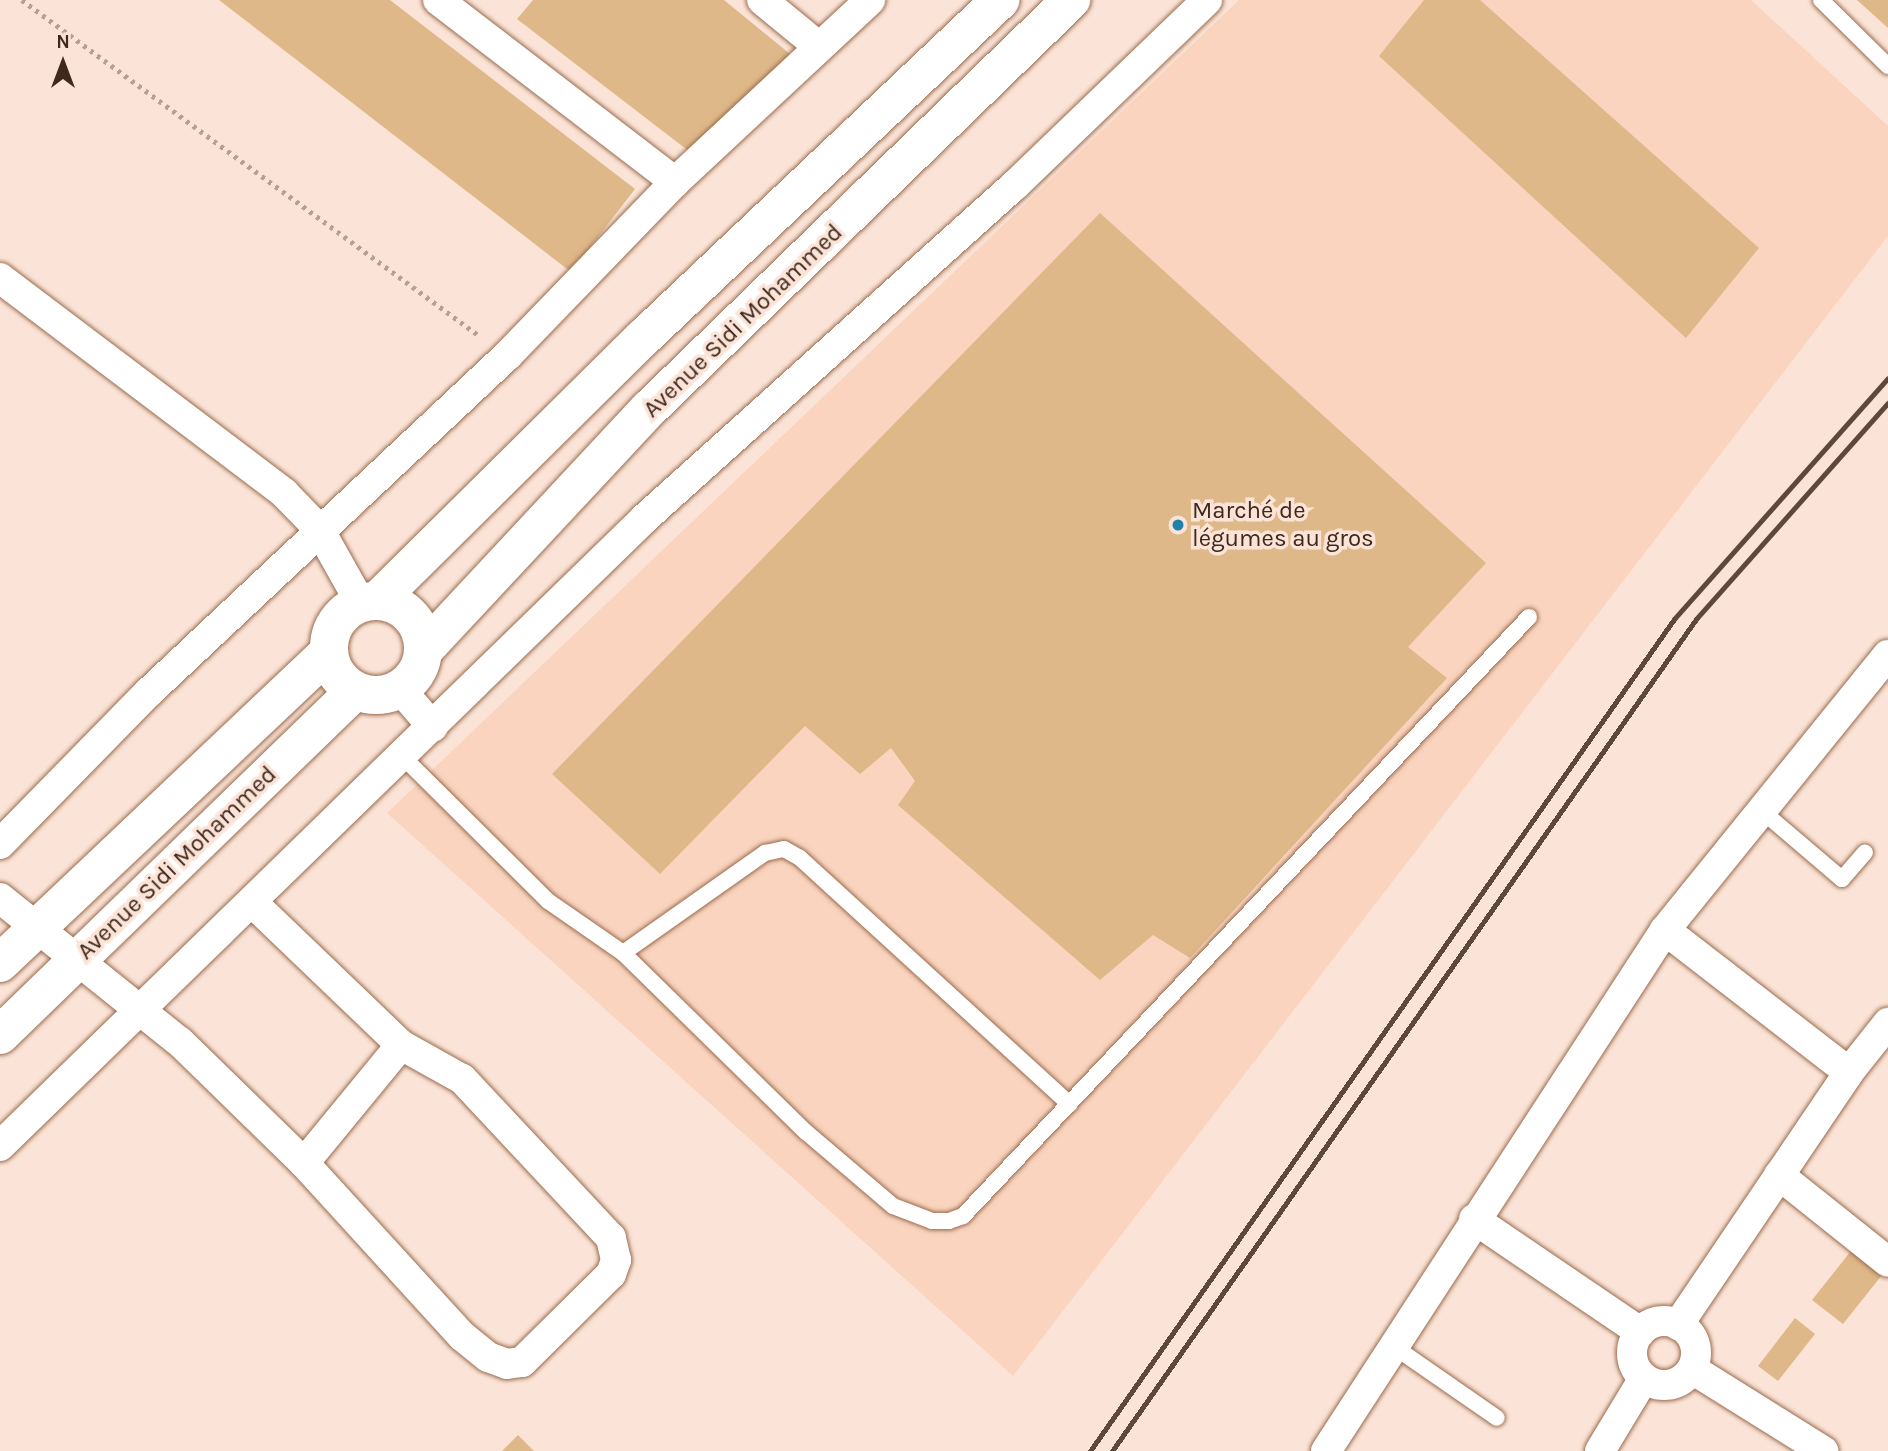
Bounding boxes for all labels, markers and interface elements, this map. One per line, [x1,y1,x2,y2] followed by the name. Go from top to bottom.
[28,28,98,98] north arrow
[56,31,70,53] text: N
[637,218,849,424] street label: Avenue Sidi Mohammed
[1192,497,1374,553] place label: Marché de légumes au gros
[1170,517,1186,533] marker: Marché de légumes au gros
[71,760,283,966] street label: Avenue Sidi Mohammed

